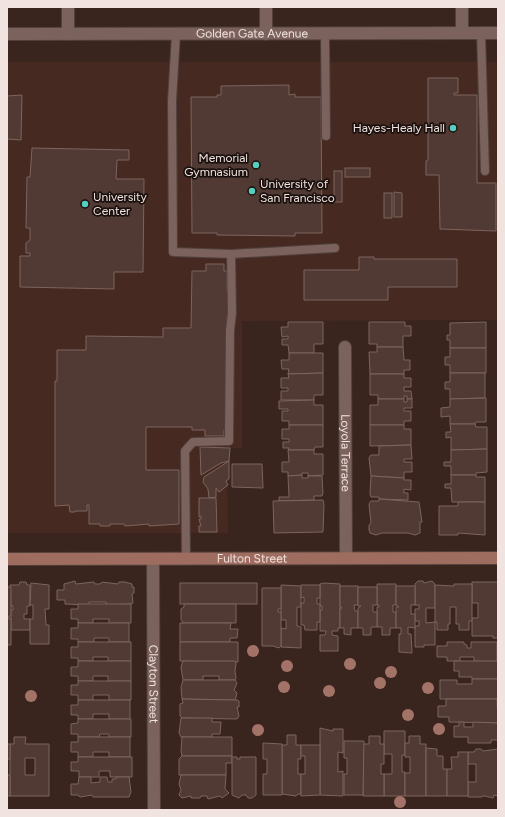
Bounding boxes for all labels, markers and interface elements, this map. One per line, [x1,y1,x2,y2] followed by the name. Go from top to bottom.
[196,26,308,41] street label: Golden Gate Avenue
[353,121,445,135] place label: Hayes-Healy Hall
[448,123,458,133] marker: Hayes-Healy Hall
[184,151,248,179] place label: Memorial Gymnasium
[251,160,261,170] marker: Memorial Gymnasium
[260,177,335,205] place label: University of San Francisco
[247,186,257,196] marker: University of San Francisco
[93,190,148,218] place label: University Center
[80,199,90,209] marker: University Center
[338,414,353,492] street label: Loyola Terrace
[217,551,288,566] street label: Fulton Street
[146,645,161,724] street label: Clayton Street

